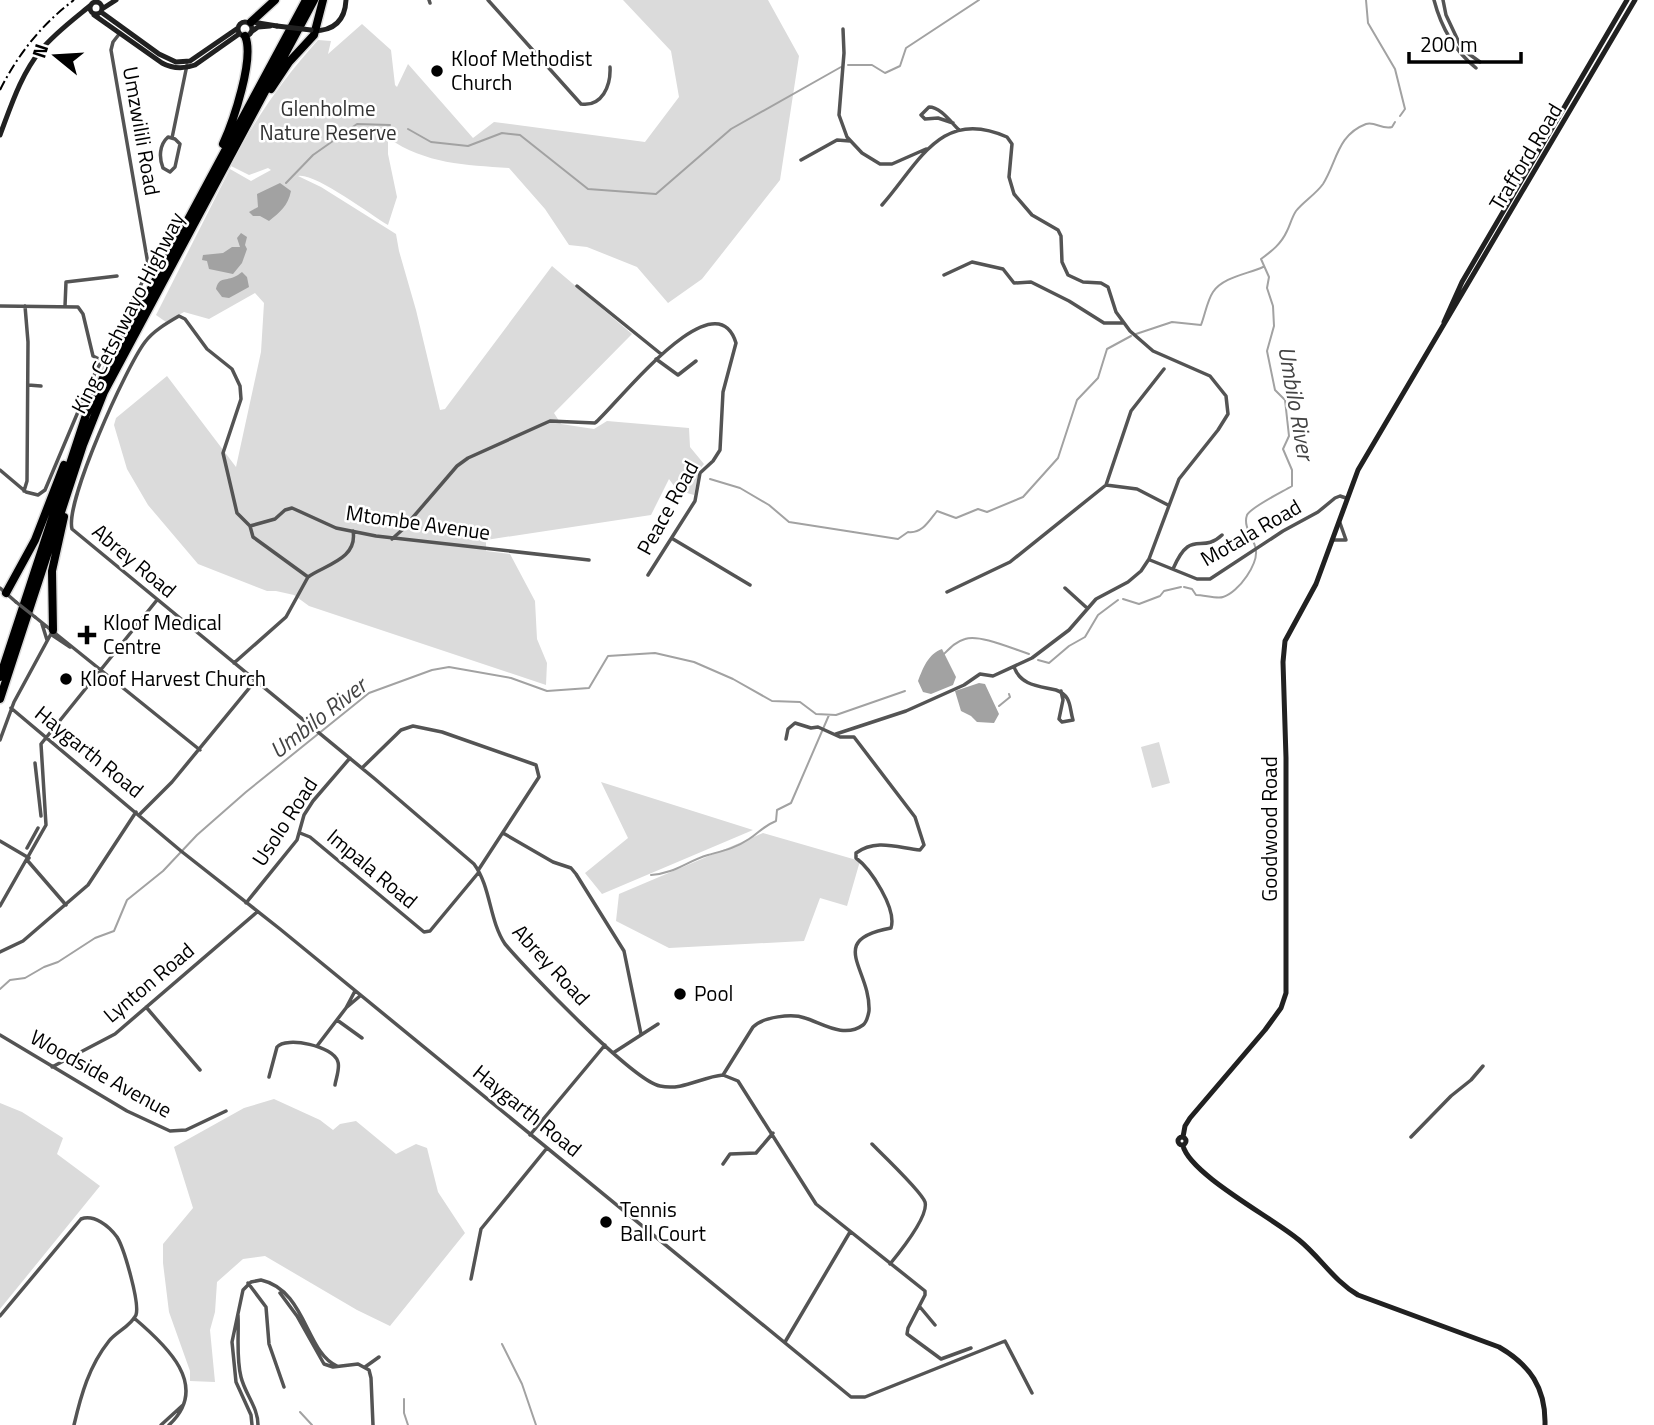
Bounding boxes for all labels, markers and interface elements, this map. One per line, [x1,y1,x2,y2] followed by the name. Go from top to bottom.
[21,21,91,91] north arrow
[1409,21,1521,65] scale bar
[1420,28,1477,60] text: 200 m
[24,40,55,61] text: N
[451,42,593,98] place label: Kloof Methodist Church
[429,63,445,79] marker: Kloof Methodist Church
[115,64,169,198] street label: Umzwilili Road
[259,92,397,148] park label: Glenholme Nature Reserve
[1481,97,1570,216] street label: Trafford Road
[62,206,192,419] street label: King Cetshwayo Highway
[1269,343,1324,465] water label: Umbilo River
[628,455,706,560] street label: Peace Road
[1194,490,1307,574] street label: Motala Road
[344,496,492,548] street label: Mtombe Avenue
[86,515,184,605] street label: Abrey Road
[103,606,222,662] place label: Kloof Medical Centre
[77,625,97,645] marker: Kloof Medical Centre
[80,662,266,694] place label: Kloof Harvest Church
[262,667,376,767] water label: Umbilo River
[58,671,74,687] marker: Kloof Harvest Church
[28,697,151,805] street label: Haygarth Road
[1253,756,1285,902] street label: Goodwood Road
[243,771,325,872] street label: Usolo Road
[320,821,425,916] street label: Impala Road
[505,916,598,1012] street label: Abrey Road
[96,935,201,1030] street label: Lynton Road
[694,977,733,1009] place label: Pool
[672,986,688,1002] marker: Pool
[25,1021,178,1125] street label: Woodside Avenue
[466,1056,589,1164] street label: Haygarth Road
[620,1193,706,1249] place label: Tennis Ball Court
[598,1214,614,1230] marker: Tennis Ball Court

